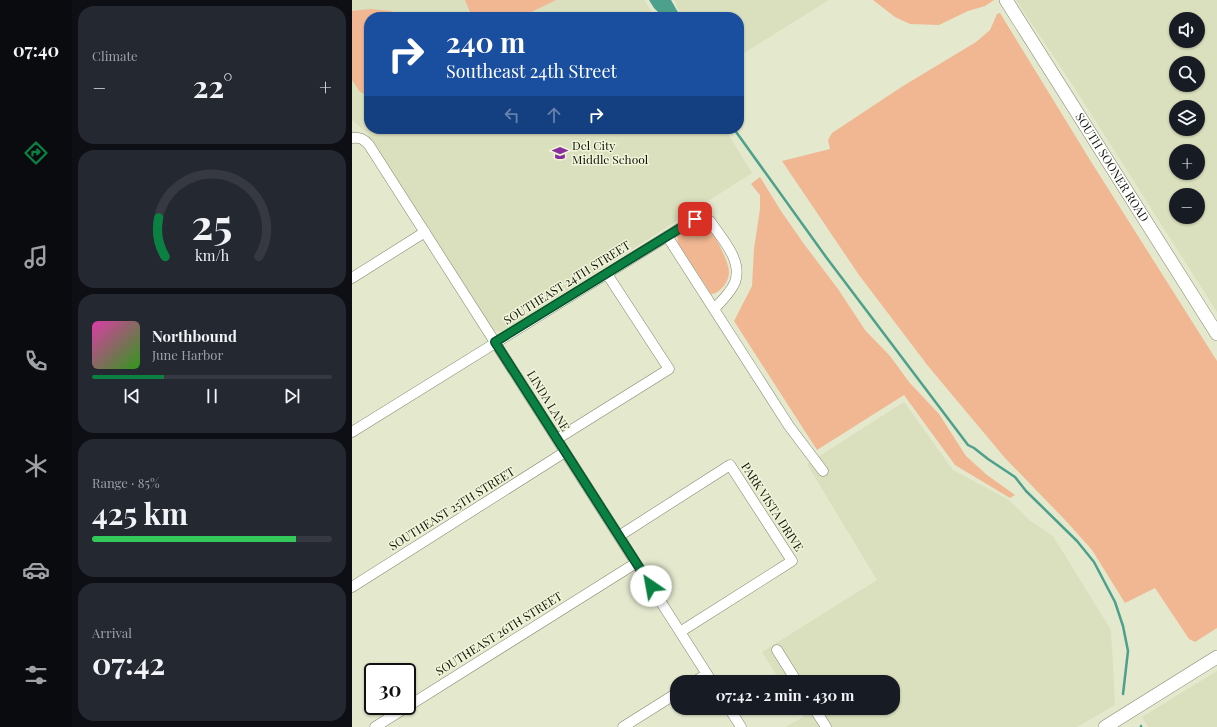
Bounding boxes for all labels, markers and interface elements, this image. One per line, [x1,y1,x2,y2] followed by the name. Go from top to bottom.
[1169,12,1205,224] map controls
[1169,12,1205,48] button: sound
[446,23,525,60] text: 240 m
[380,28,432,80] icon: right
[13,38,59,62] text: 07:40
[92,47,138,64] text: Climate
[1169,56,1205,92] button: search
[446,59,617,83] text: Southeast 24th Street
[193,66,233,106] text: 22°
[92,72,106,102] text: −
[319,72,332,102] text: +
[1169,100,1205,136] button: layers
[501,104,523,126] icon: left
[543,104,565,126] icon: ahead
[585,104,607,126] icon: right
[1072,109,1153,225] street label: SOUTH SOONER ROAD
[572,137,649,167] place label: Del City Middle School
[22,139,50,167] icon: directions
[551,144,569,162] school or university icon: Del City Middle School
[1169,144,1205,180] button: +
[1169,188,1205,224] button: −
[192,195,232,250] text: 25
[678,202,712,236] pin
[684,208,706,230] icon: arrive
[500,236,633,328] street label: SOUTHEAST 24TH STREET
[22,243,50,271] icon: music
[195,246,230,265] text: km/h
[152,326,237,346] text: Northbound
[152,346,223,363] text: June Harbor
[22,347,50,375] icon: phone
[524,367,574,434] street label: LINDA LANE
[121,385,143,407] icon: previous
[201,385,223,407] icon: pause
[281,385,303,407] icon: next
[22,452,50,480] icon: climate
[738,459,808,554] street label: PARK VISTA DRIVE
[386,463,518,554] street label: SOUTHEAST 25TH STREET
[92,474,160,491] text: Range · 85%
[92,493,188,533] text: 425 km
[22,556,50,584] icon: car
[630,565,672,607] position arrow
[432,587,565,679] street label: SOUTHEAST 26TH STREET
[92,624,132,641] text: Arrival
[92,643,165,683] text: 07:42
[22,661,50,689] icon: filters
[364,663,416,715] speed limit sign: 30
[716,685,854,705] text: 07:42 · 2 min · 430 m

